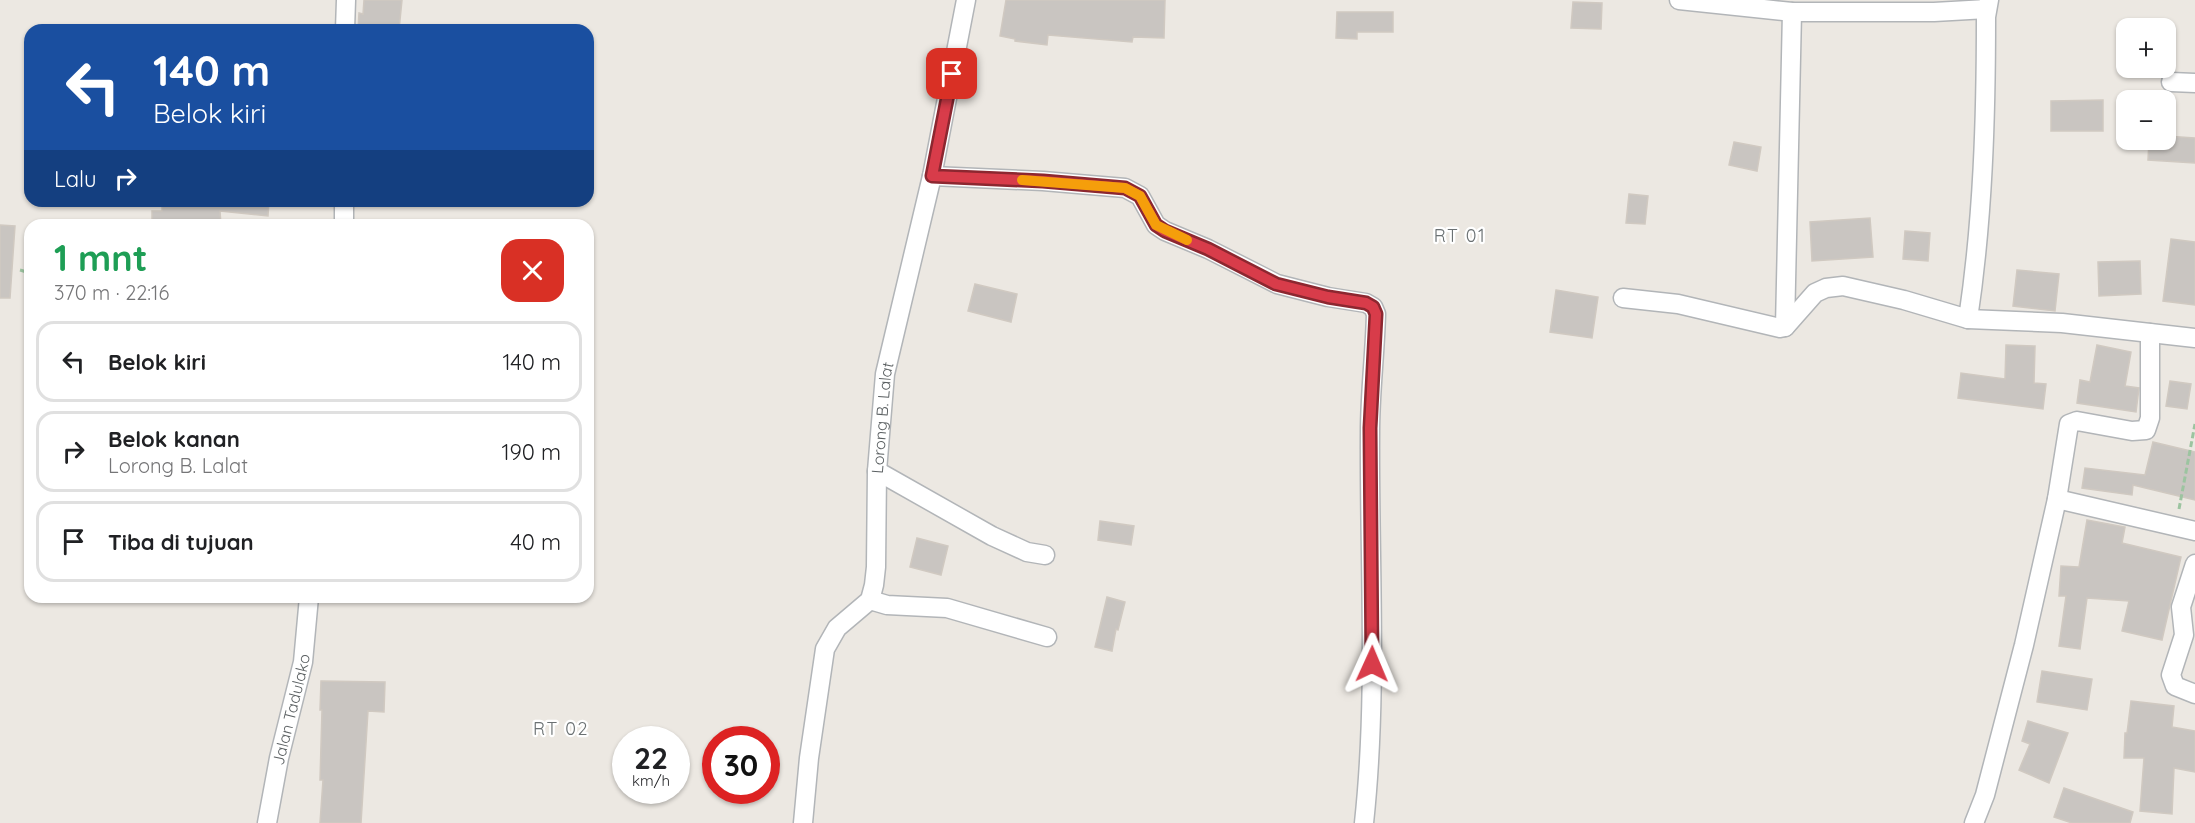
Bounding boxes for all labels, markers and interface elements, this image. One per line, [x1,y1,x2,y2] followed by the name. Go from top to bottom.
[2116,18,2176,150] map controls
[2116,18,2176,78] button: +
[153,44,270,97] text: 140 m
[54,48,132,126] icon: left
[926,48,977,99] pin
[935,57,968,90] icon: arrive
[2116,90,2176,150] button: −
[153,96,266,130] text: Belok kiri
[109,162,142,195] icon: right
[54,165,97,193] text: Lalu
[1434,224,1486,247] district label: RT 01
[54,235,147,280] text: 1 mnt
[501,239,564,302] button: close
[54,280,169,305] text: 370 m · 22:16
[57,345,90,378] icon: left
[108,348,206,376] text: Belok kiri
[502,348,561,376] text: 140 m
[867,360,898,474] street label: Lorong B. Lalat
[108,425,240,453] text: Belok kanan
[57,435,90,468] icon: right
[501,438,561,466] text: 190 m
[108,453,248,478] text: Lorong B. Lalat
[57,525,90,558] icon: arrive
[108,528,254,556] text: Tiba di tujuan
[510,528,561,556] text: 40 m
[1340,632,1404,696] position arrow
[268,653,314,767] street label: Jalan Tadulako
[533,717,589,740] district label: RT 02
[702,726,780,804] speed limit sign: 30
[634,739,668,777] text: 22
[632,771,670,790] text: km/h

